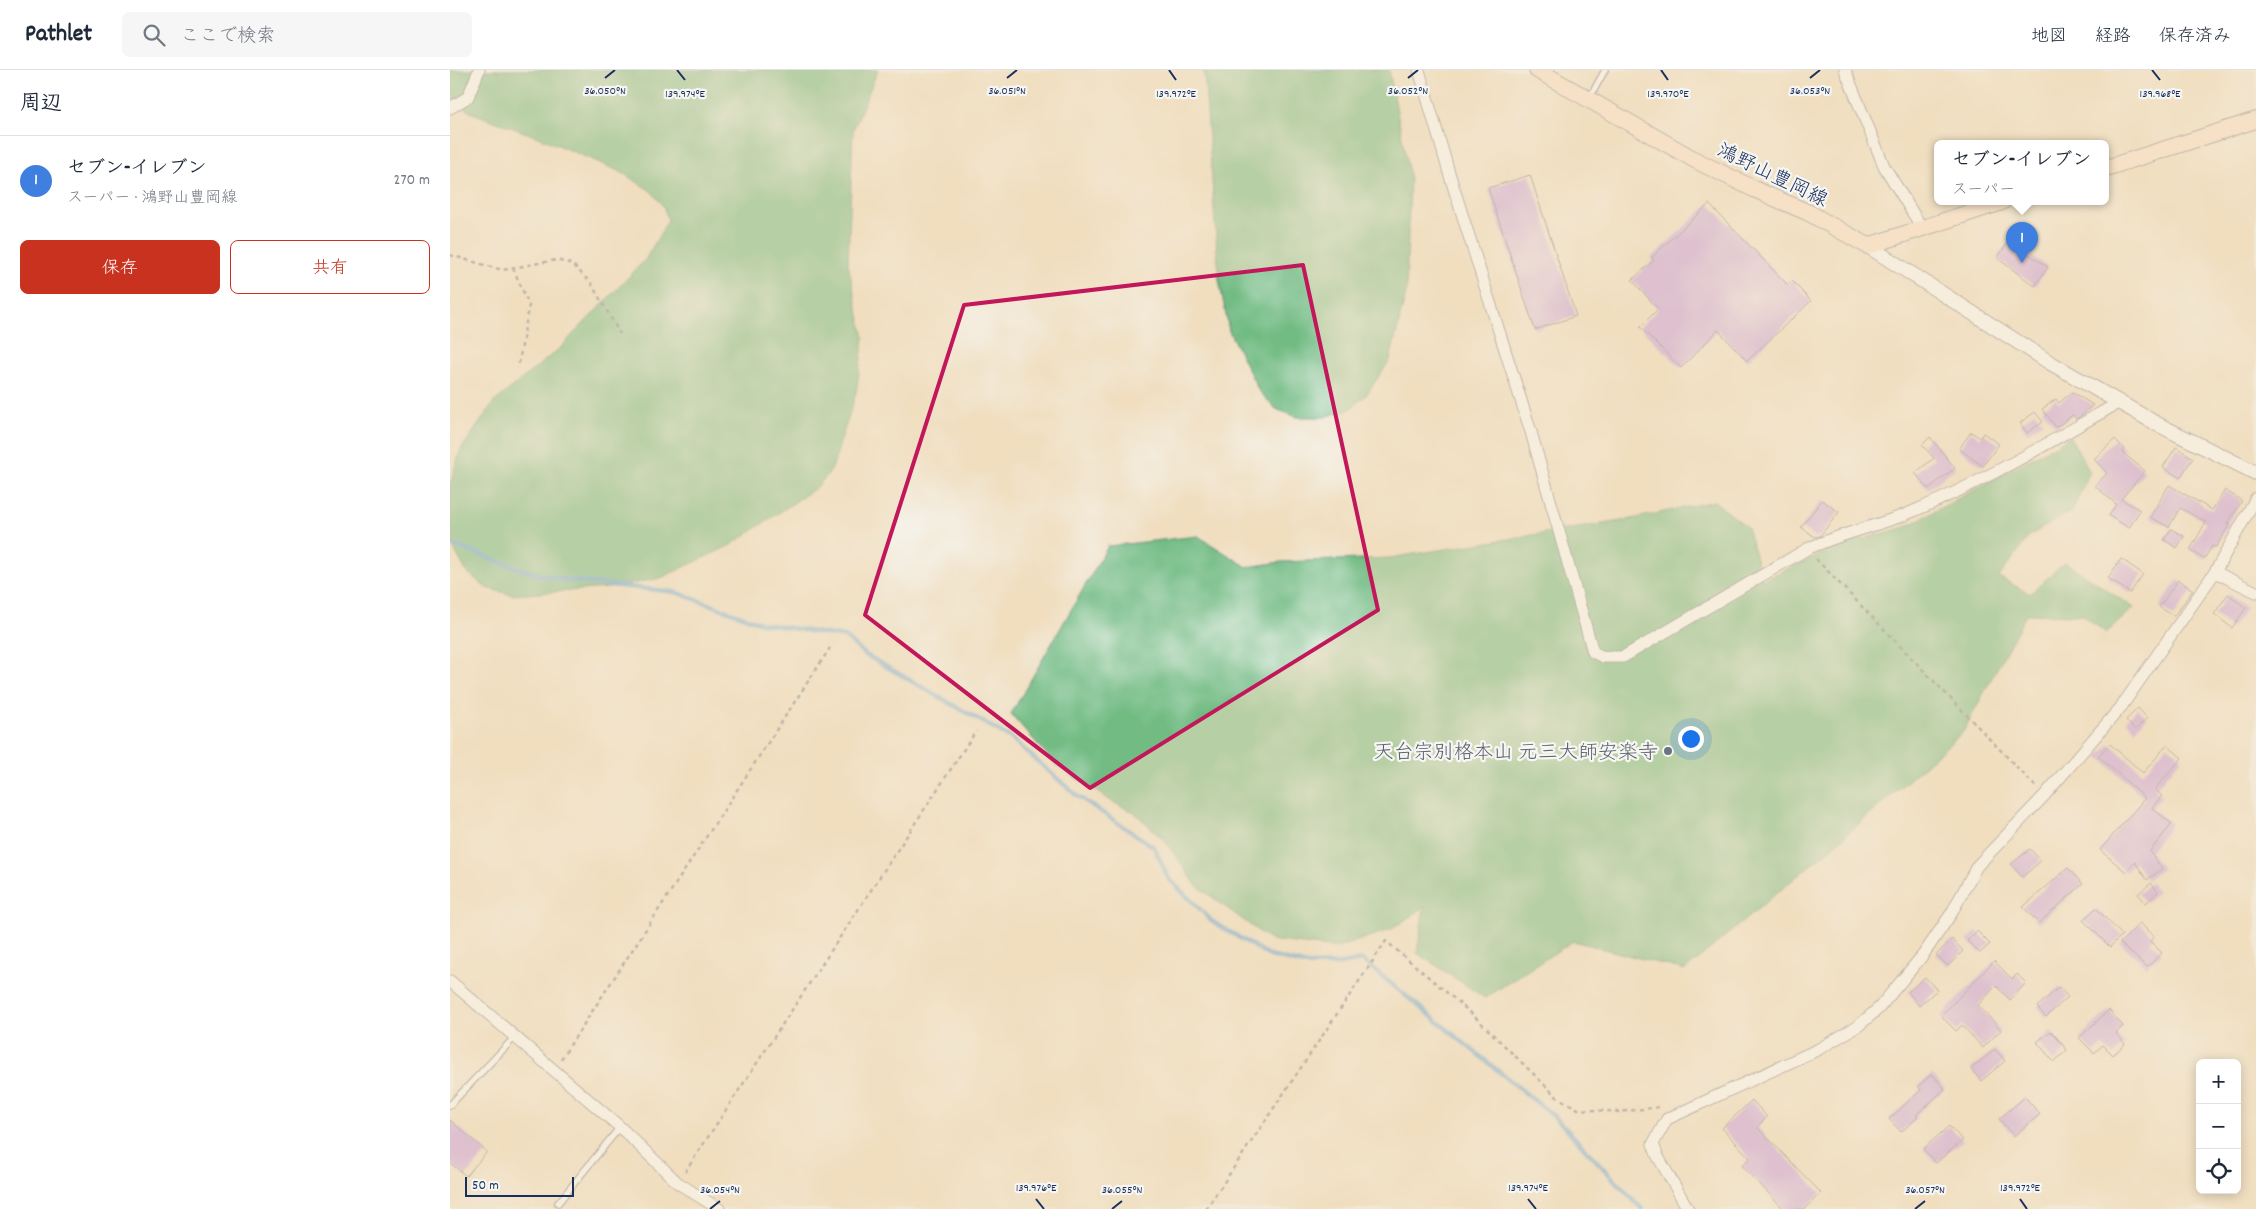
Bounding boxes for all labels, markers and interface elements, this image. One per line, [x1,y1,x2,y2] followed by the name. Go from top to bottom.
[122,12,472,57] search box
[25,18,92,52] text: Pathlet
[140,21,168,49] icon: search
[180,24,275,51] text: ここで検索
[2031,25,2067,50] text: 地図
[2095,25,2131,50] text: 経路
[2159,25,2231,50] text: 保存済み
[584,83,626,100] text: 36.050°N
[988,83,1026,100] text: 36.051°N
[1388,83,1428,100] text: 36.052°N
[1790,83,1830,100] text: 36.053°N
[665,86,705,103] text: 139.974°E
[1156,86,1197,103] text: 139.972°E
[1647,86,1689,103] text: 139.970°E
[2140,86,2181,103] text: 139.968°E
[20,90,62,120] text: 周辺
[1712,138,1832,216] street label: 鴻野山豊岡線
[1934,140,2109,205] popup
[1952,148,2091,175] text: セブン-イレブン
[67,156,207,183] text: セブン-イレブン
[34,169,38,192] text: 1
[394,169,430,192] text: 270 m
[1952,179,2015,202] text: スーパー
[67,187,237,210] text: スーパー · 鴻野山豊岡線
[2006,222,2038,263] pin: 1
[20,240,220,294] button: 保存
[230,240,430,294] button: 共有
[1678,726,1704,752] your location
[1373,740,1658,768] place label: 天台宗別格本山 元三大師安楽寺
[1662,745,1674,757] marker: 天台宗別格本山 元三大師安楽寺
[2196,1059,2241,1194] map controls
[2196,1059,2241,1104] button: +
[2196,1104,2241,1149] button: −
[2196,1149,2241,1194] button: locate
[465,1174,574,1197] scale bar
[472,1176,499,1196] text: 50 m
[1016,1180,1057,1197] text: 139.976°E
[1508,1180,1548,1197] text: 139.974°E
[2000,1180,2041,1197] text: 139.972°E
[700,1182,740,1199] text: 36.054°N
[1102,1182,1142,1199] text: 36.055°N
[1905,1182,1945,1199] text: 36.057°N

